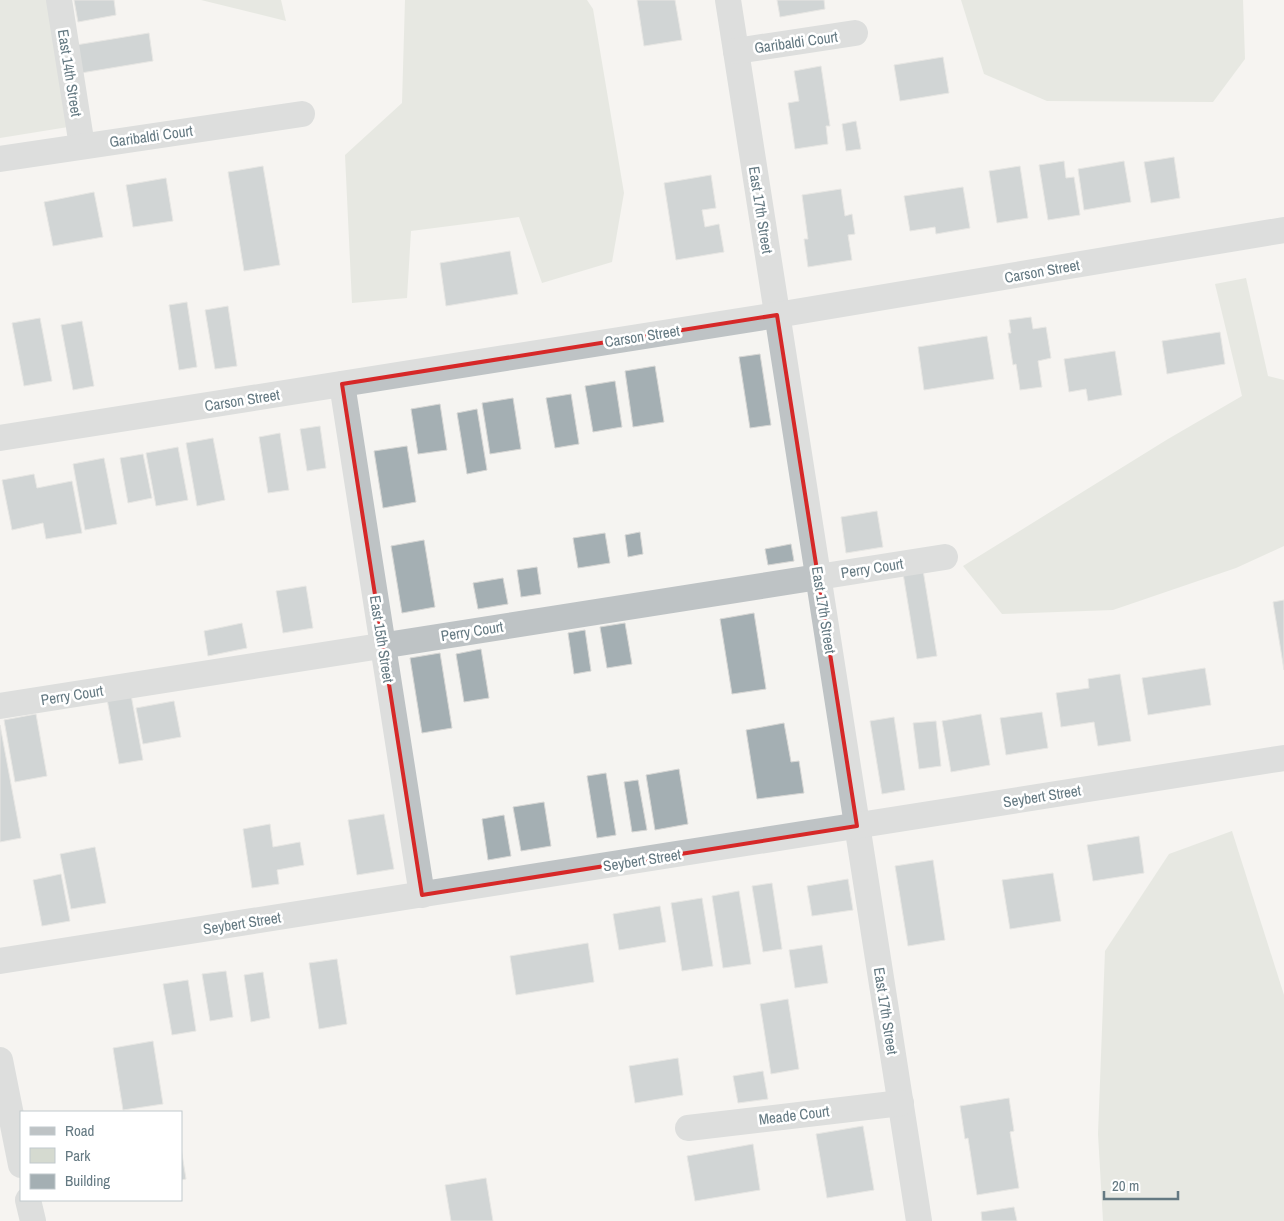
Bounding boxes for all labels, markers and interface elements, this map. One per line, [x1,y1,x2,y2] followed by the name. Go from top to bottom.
[753,26,840,58] street label: Garibaldi Court
[53,28,87,119] street label: East 14th Street
[108,120,195,152] street label: Garibaldi Court
[744,165,778,256] street label: East 17th Street
[1003,254,1082,288] street label: Carson Street
[603,320,682,352] street label: Carson Street
[203,384,282,416] street label: Carson Street
[839,553,905,583] street label: Perry Court
[807,565,841,656] street label: East 17th Street
[365,594,399,685] street label: East 15th Street
[439,616,505,646] street label: Perry Court
[39,680,105,710] street label: Perry Court
[1002,779,1083,813] street label: Seybert Street
[602,843,683,877] street label: Seybert Street
[202,906,283,940] street label: Seybert Street
[869,966,903,1057] street label: East 17th Street
[757,1100,831,1130] street label: Meade Court
[20,1111,182,1201] legend
[65,1120,94,1141] text: Road
[65,1145,91,1166] text: Park
[1104,1168,1178,1200] scale bar
[65,1170,110,1191] text: Building
[1112,1175,1139,1196] text: 20 m

